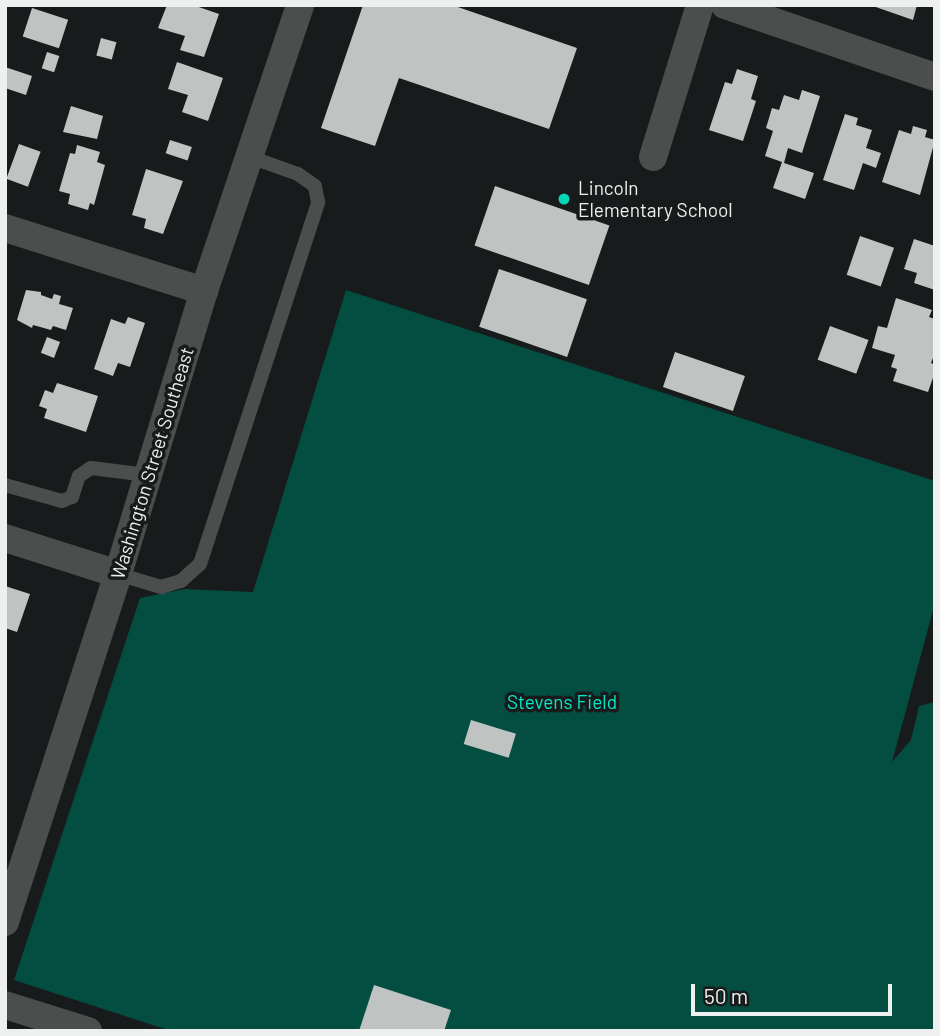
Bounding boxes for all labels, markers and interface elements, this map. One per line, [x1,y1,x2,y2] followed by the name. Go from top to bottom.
[578,177,733,221] place label: Lincoln Elementary School
[556,191,572,207] marker: Lincoln Elementary School
[106,344,198,582] street label: Washington Street Southeast
[507,691,617,713] park label: Stevens Field
[695,970,896,1014] scale bar
[704,983,748,1008] text: 50 m

